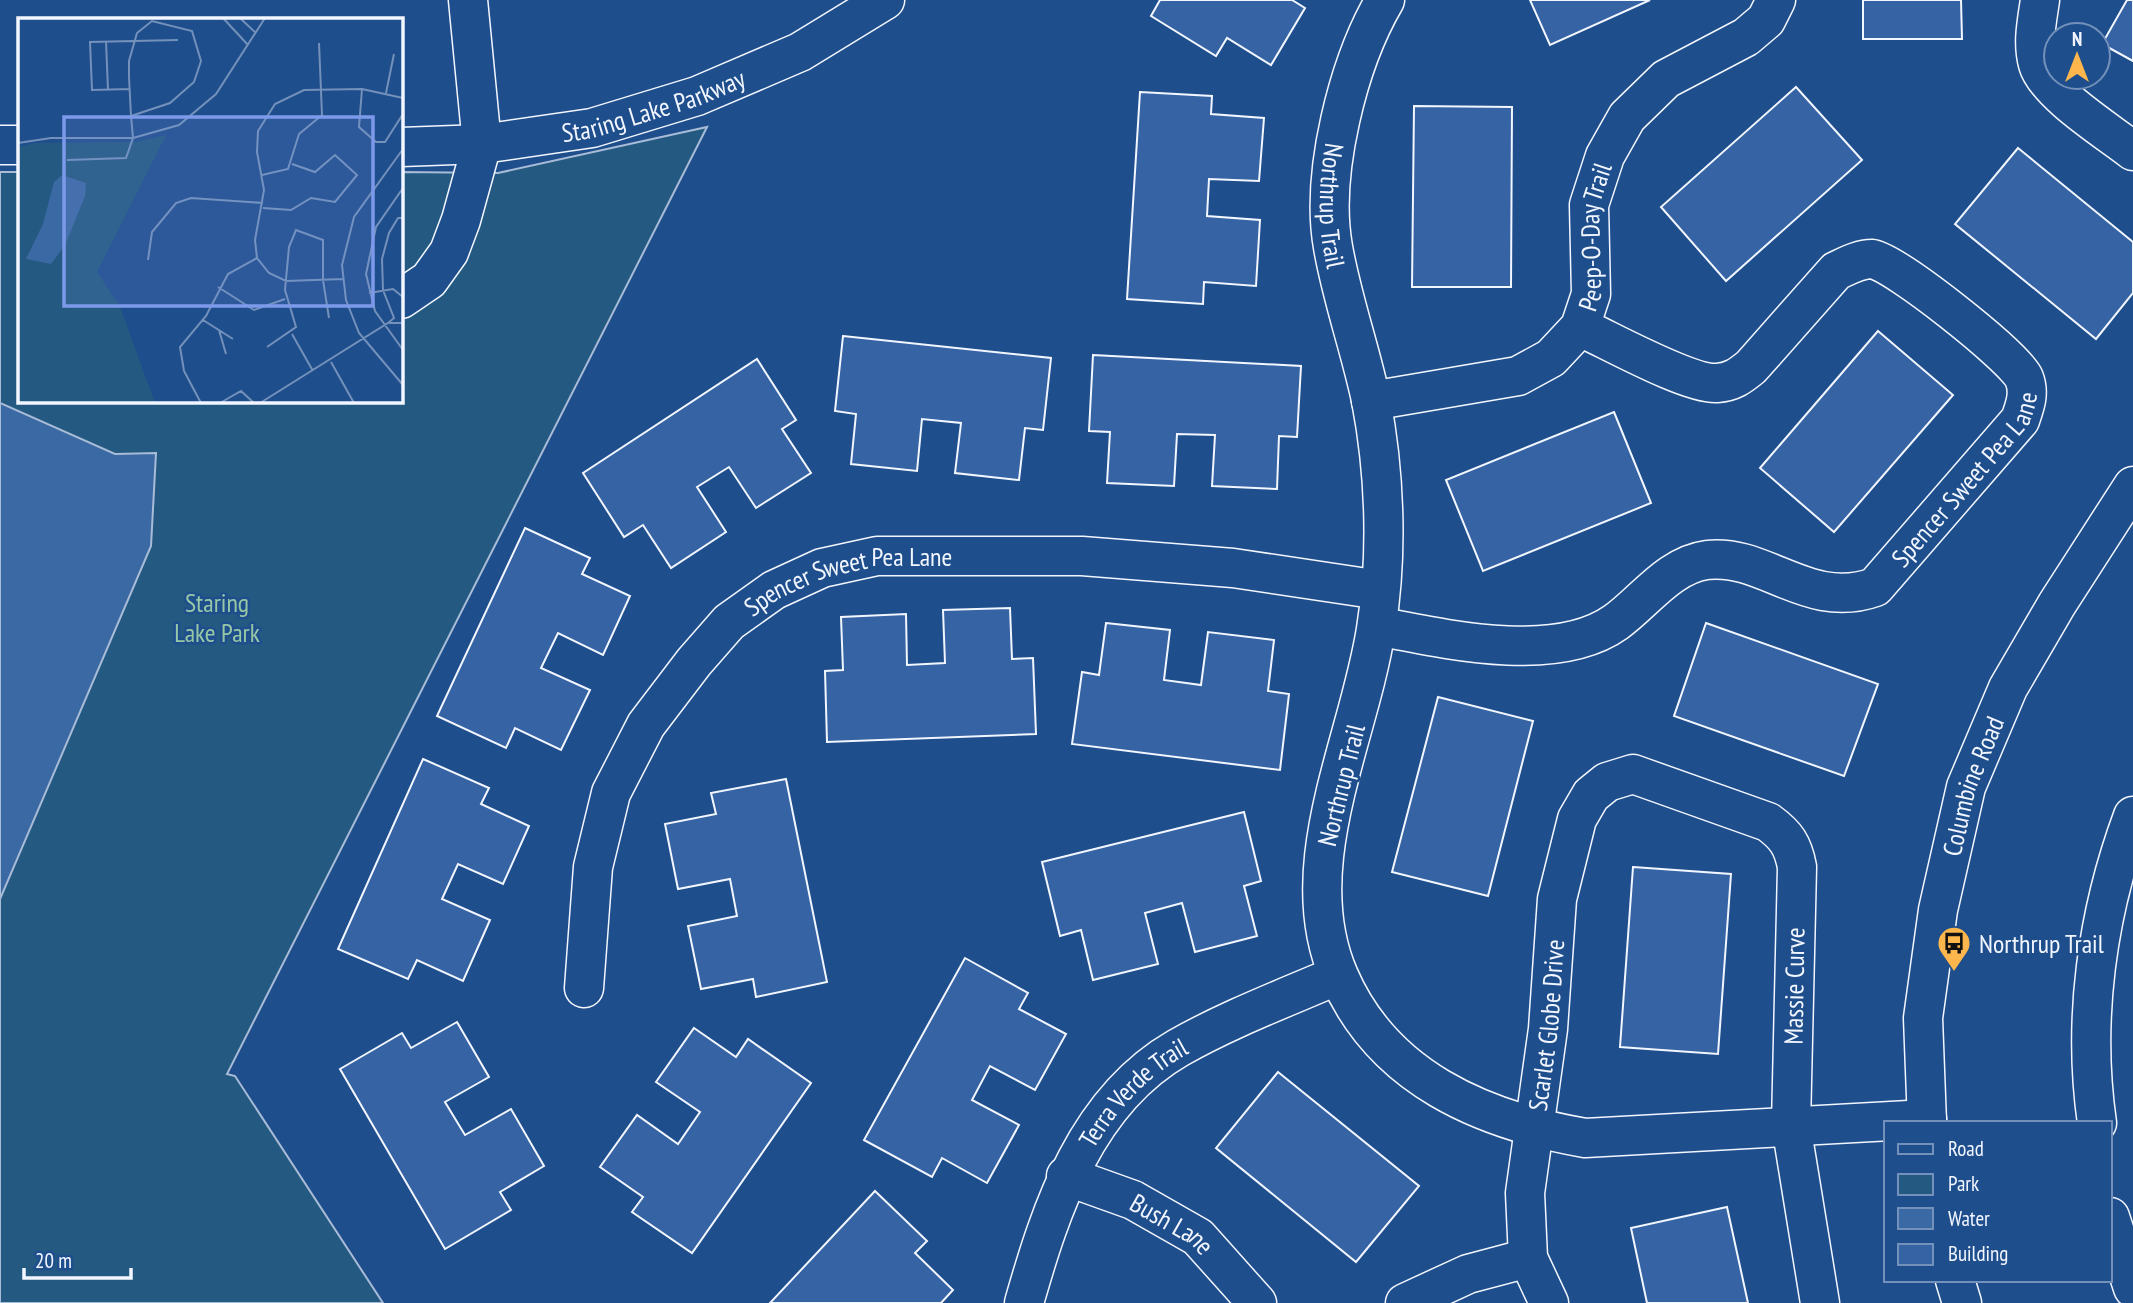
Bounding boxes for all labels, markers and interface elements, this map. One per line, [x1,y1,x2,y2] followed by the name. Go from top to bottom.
[18,18,402,402] inset map
[2042,21,2112,91] north arrow
[2072,27,2082,51] text: N
[559,61,750,149] street label: Staring Lake Parkway
[1313,141,1353,271] street label: Northrup Trail
[1570,158,1618,315] street label: Peep-O-Day Trail
[1884,390,2043,573] street label: Spencer Sweet Pea Lane
[737,540,952,623] street label: Spencer Sweet Pea Lane
[174,586,260,649] park label: Staring Lake Park
[1934,711,2011,859] street label: Columbine Road
[1310,720,1372,850] street label: Northrup Trail
[1935,924,1973,973] bus stop icon: Northrup Trail
[1776,927,1812,1045] street label: Massie Curve
[1979,927,2104,960] place label: Northrup Trail
[1520,938,1571,1113] street label: Scarlet Globe Drive
[1071,1030,1193,1153] street label: Terra Verde Trail
[1884,1121,2112,1282] legend
[1948,1135,1984,1162] text: Road
[1948,1170,1979,1197] text: Park
[1125,1185,1222,1261] street label: Bush Lane
[1948,1205,1990,1232] text: Water
[24,1236,131,1280] scale bar
[1948,1240,2008,1267] text: Building
[35,1247,72,1274] text: 20 m

